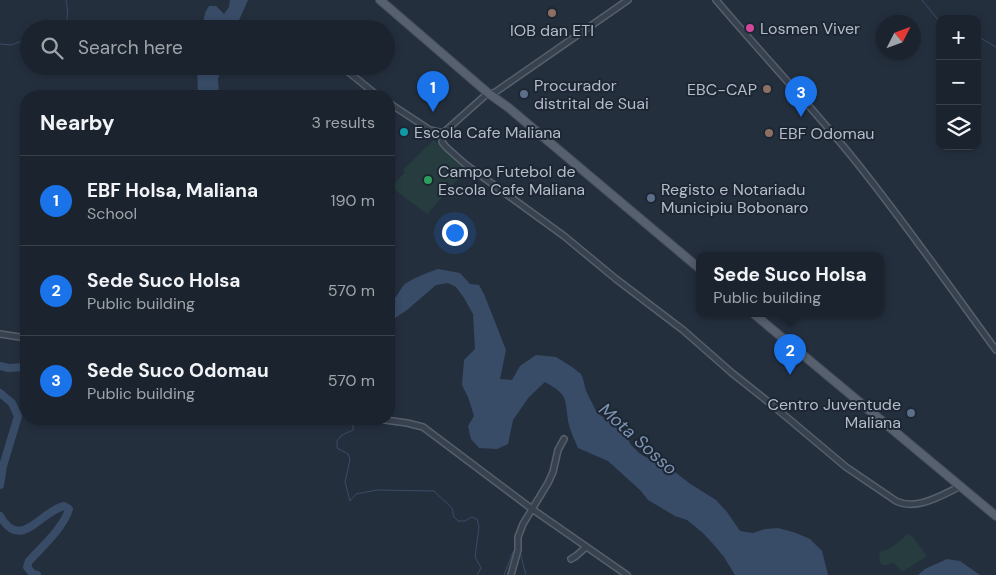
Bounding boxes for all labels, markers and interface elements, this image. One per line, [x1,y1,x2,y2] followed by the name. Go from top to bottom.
[546,7,558,19] marker: IOB dan ETI
[876,15,921,60] north arrow
[936,15,981,150] map controls
[936,15,981,60] button: +
[760,18,860,39] place label: Losmen Viver
[20,20,395,75] search box
[510,20,594,41] place label: IOB dan ETI
[744,22,756,34] marker: Losmen Viver
[38,34,66,62] icon: search
[78,35,183,60] text: Search here
[936,60,981,105] button: −
[417,71,449,112] pin: 1
[534,75,649,114] place label: Procurador distrital de Suai
[785,76,817,117] pin: 3
[687,79,757,100] place label: EBC-CAP
[761,83,773,95] marker: EBC-CAP
[518,88,530,100] marker: Procurador distrital de Suai
[936,105,981,150] button: layers
[40,109,114,137] text: Nearby
[312,112,375,133] text: 3 results
[414,122,561,143] place label: Escola Cafe Maliana
[779,123,875,144] place label: EBF Odomau
[398,126,410,138] marker: Escola Cafe Maliana
[763,127,775,139] marker: EBF Odomau
[438,161,585,200] place label: Campo Futebol de Escola Cafe Maliana
[422,174,434,186] marker: Campo Futebol de Escola Cafe Maliana
[87,178,258,203] text: EBF Holsa, Maliana
[661,179,809,218] place label: Registo e Notariadu Municipiu Bobonaro
[53,190,59,211] text: 1
[331,190,375,211] text: 190 m
[645,192,657,204] marker: Registo e Notariadu Municipiu Bobonaro
[87,203,137,224] text: School
[442,220,468,246] your location
[696,252,884,317] popup
[713,262,867,287] text: Sede Suco Holsa
[87,268,241,293] text: Sede Suco Holsa
[51,280,61,301] text: 2
[328,280,375,301] text: 570 m
[713,287,821,308] text: Public building
[87,293,195,314] text: Public building
[774,334,806,375] pin: 2
[87,358,269,383] text: Sede Suco Odomau
[51,370,61,391] text: 3
[328,370,375,391] text: 570 m
[87,383,195,404] text: Public building
[768,394,901,433] place label: Centro Juventude Maliana
[594,398,682,480] water label: Mota Sosso
[905,407,917,419] marker: Centro Juventude Maliana

